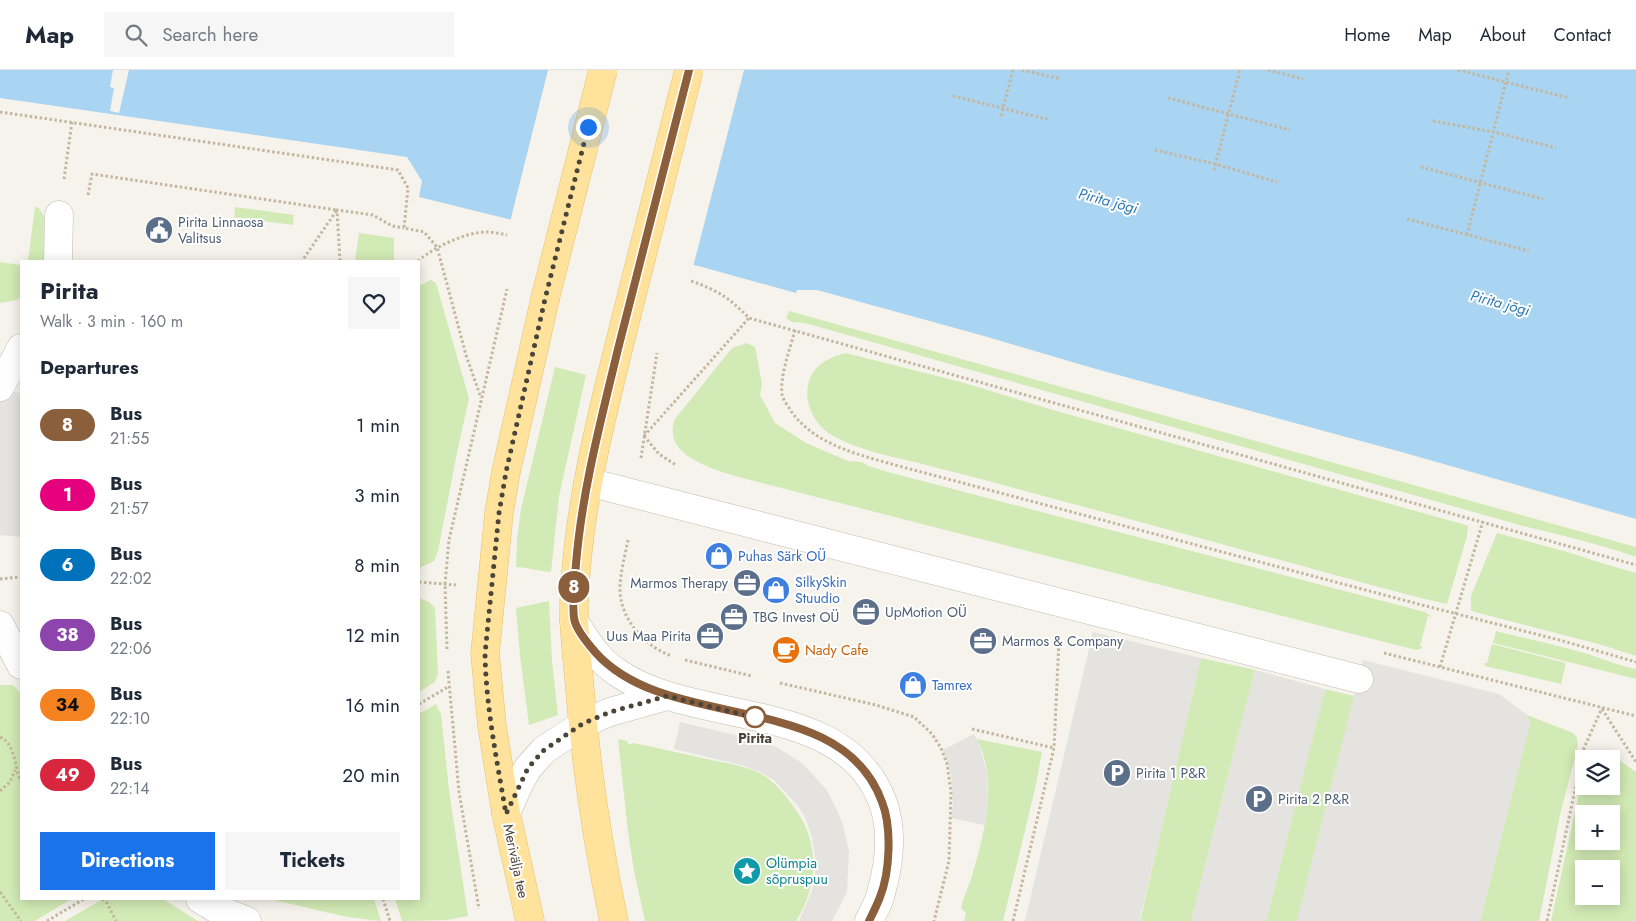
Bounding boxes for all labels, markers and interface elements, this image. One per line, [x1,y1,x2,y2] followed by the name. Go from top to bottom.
[104,12,454,57] search box
[25,17,74,52] text: Map
[122,21,150,49] icon: search
[162,21,258,48] text: Search here
[1344,22,1390,48] text: Home
[1418,22,1452,48] text: Map
[1480,22,1525,48] text: About
[1553,22,1611,48] text: Contact
[576,115,601,140] your location
[1076,183,1140,220] water label: Pirita jõgi
[178,212,263,248] place label: Pirita Linnaosa Valitsus
[144,215,174,245] public building icon: Pirita Linnaosa Valitsus
[40,273,99,308] text: Pirita
[348,277,400,329] button: heart
[1468,285,1532,322] water label: Pirita jõgi
[40,310,183,333] text: Walk · 3 min · 160 m
[40,354,139,381] text: Departures
[110,400,142,427] text: Bus
[62,412,73,438] text: 8
[356,412,400,439] text: 1 min
[110,427,149,450] text: 21:55
[110,470,142,497] text: Bus
[63,482,72,508] text: 1
[354,482,400,509] text: 3 min
[110,497,149,520] text: 21:57
[110,540,142,567] text: Bus
[704,541,734,571] shop icon: Puhas Särk OÜ
[738,546,826,566] place label: Puhas Särk OÜ
[61,552,74,578] text: 6
[354,552,400,579] text: 8 min
[110,567,152,590] text: 22:02
[732,568,762,598] office icon: Marmos Therapy
[558,571,590,603] line badge: 8
[795,572,847,608] place label: SilkySkin Stuudio
[630,573,729,593] place label: Marmos Therapy
[568,574,580,600] text: 8
[761,575,791,605] shop icon: SilkySkin Stuudio
[851,597,881,627] office icon: UpMotion OÜ
[719,602,749,632] office icon: TBG Invest OÜ
[885,602,967,622] place label: UpMotion OÜ
[753,607,839,627] place label: TBG Invest OÜ
[110,610,142,637] text: Bus
[695,621,725,651] office icon: Uus Maa Pirita
[56,622,79,648] text: 38
[345,622,400,649] text: 12 min
[606,626,691,646] place label: Uus Maa Pirita
[968,626,998,656] office icon: Marmos & Company
[1002,631,1124,651] place label: Marmos & Company
[771,635,801,665] cafe icon: Nady Cafe
[110,637,152,660] text: 22:06
[805,640,868,660] place label: Nady Cafe
[898,670,928,700] shop icon: Tamrex
[932,675,972,695] place label: Tamrex
[110,680,142,707] text: Bus
[56,692,79,718] text: 34
[345,692,400,719] text: 16 min
[744,706,766,728] marker: Pirita
[110,707,150,730] text: 22:10
[738,728,772,748] place label: Pirita
[110,750,142,777] text: Bus
[1575,750,1620,905] map controls
[1575,750,1620,795] button: layers
[1102,758,1132,788] parking icon: Pirita 1 P&R
[55,762,80,788] text: 49
[342,762,400,789] text: 20 min
[1136,763,1206,783] place label: Pirita 1 P&R
[110,777,150,800] text: 22:14
[1244,784,1274,814] parking icon: Pirita 2 P&R
[1278,789,1349,809] place label: Pirita 2 P&R
[1575,805,1620,850] button: +
[498,822,534,900] street label: Merivälja tee
[40,832,215,890] button: Directions
[225,832,400,890] button: Tickets
[766,853,828,889] place label: Olümpia sõpruspuu
[732,856,762,886] place icon: Olümpia sõpruspuu
[1575,860,1620,905] button: −

